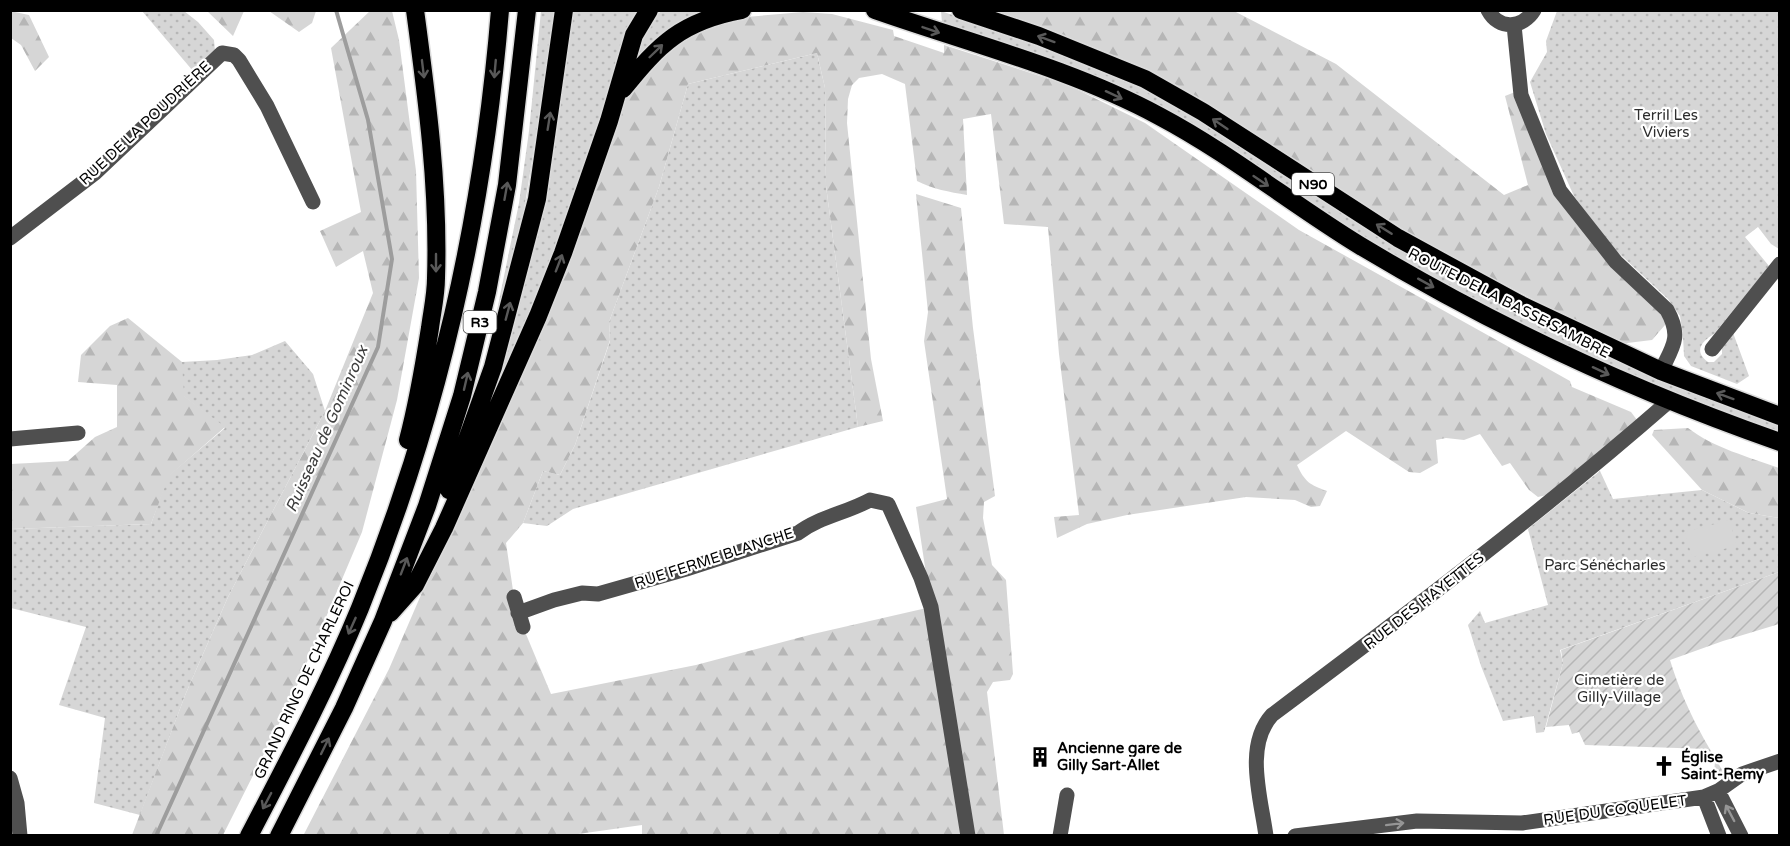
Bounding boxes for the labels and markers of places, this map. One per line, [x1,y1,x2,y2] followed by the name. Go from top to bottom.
[1057,739,1182,775] place label: Ancienne gare de Gilly Sart-Allet
[1028,745,1052,769] building icon: Ancienne gare de Gilly Sart-Allet
[1681,747,1764,784] place label: Église Saint-Remy
[1652,754,1676,778] church icon: Église Saint-Remy

